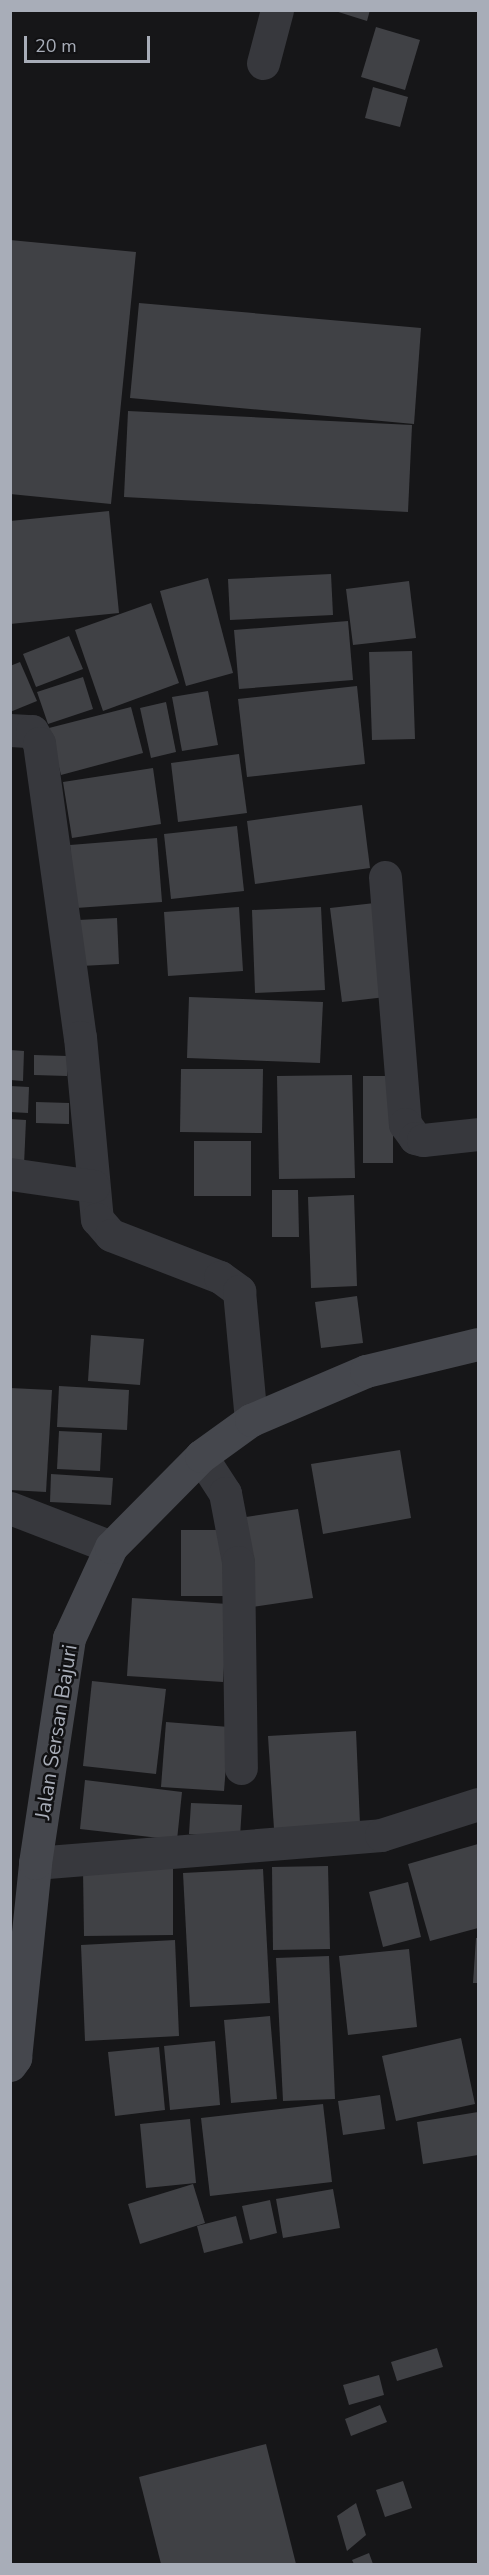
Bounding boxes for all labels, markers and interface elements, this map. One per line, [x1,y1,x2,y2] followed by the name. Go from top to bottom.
[27,24,153,62] scale bar
[35,34,77,58] text: 20 m
[30,1643,82,1821] street label: Jalan Sersan Bajuri

